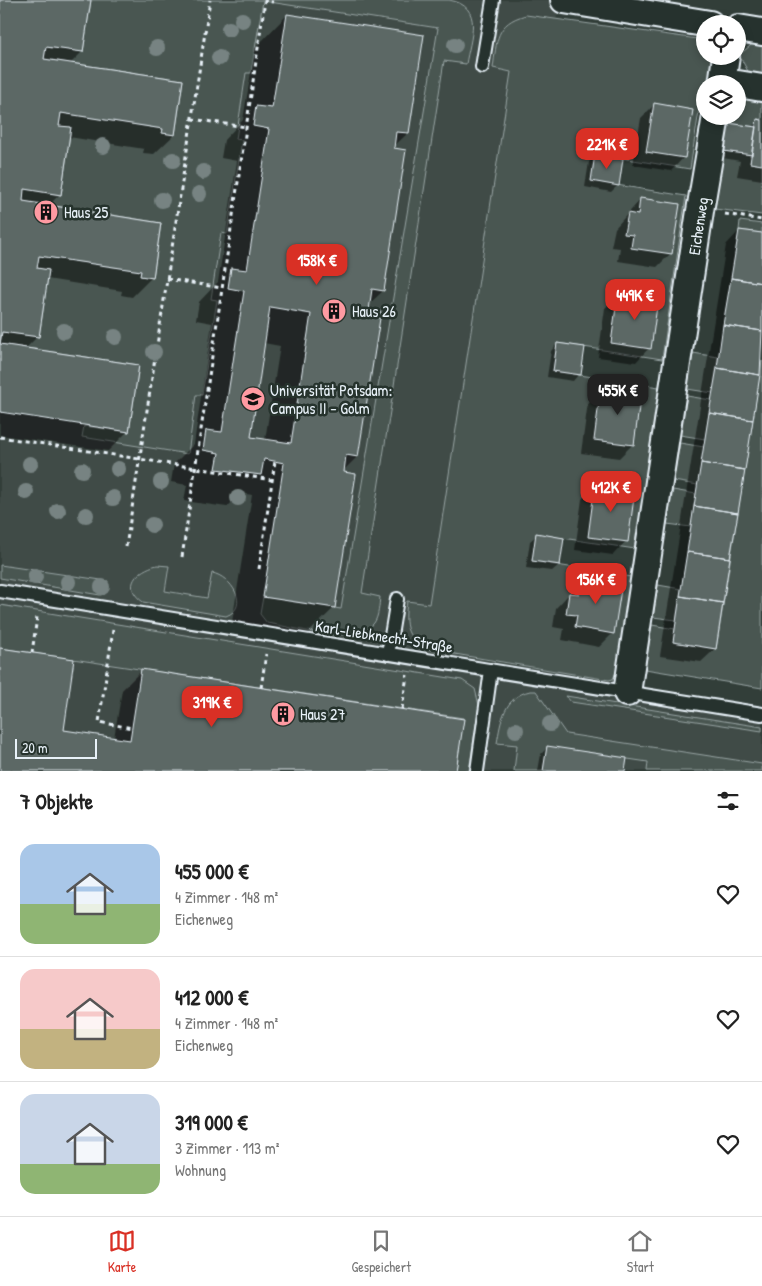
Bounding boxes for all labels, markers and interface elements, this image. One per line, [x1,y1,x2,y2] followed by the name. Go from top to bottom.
[696,15,746,125] map controls
[696,15,746,65] button: locate
[696,75,746,125] button: layers
[566,128,648,170] pin: 221K €
[587,133,627,155] text: 221K €
[683,196,713,256] street label: Eichenweg
[33,199,59,225] building icon: Haus 25
[64,201,108,223] place label: Haus 25
[276,244,358,286] pin: 158K €
[297,249,337,271] text: 158K €
[594,278,676,321] pin: 449K €
[616,284,654,306] text: 449K €
[321,298,347,324] building icon: Haus 26
[352,300,396,322] place label: Haus 26
[577,374,659,416] pin: 455K €
[270,379,392,419] place label: Universität Potsdam: Campus II - Golm
[598,379,638,401] text: 455K €
[240,386,266,412] school or university icon: Universität Potsdam: Campus II - Golm
[570,470,652,513] pin: 412K €
[591,476,631,498] text: 412K €
[555,562,637,605] pin: 156K €
[577,568,615,590] text: 156K €
[314,614,455,658] street label: Karl-Liebknecht-Straße
[171,686,253,728] pin: 319K €
[193,691,231,713] text: 319K €
[270,701,296,727] building icon: Haus 27
[300,703,345,725] place label: Haus 27
[15,736,98,759] scale bar
[22,738,48,757] text: 20 m
[20,787,93,816] text: 7 Objekte
[714,787,742,815] icon: filters
[175,857,249,886] text: 455 000 €
[60,864,120,924] icon: home
[714,880,742,908] icon: heart
[175,886,278,908] text: 4 Zimmer · 148 m²
[175,908,233,930] text: Eichenweg
[175,983,248,1012] text: 412 000 €
[60,989,120,1049] icon: home
[714,1005,742,1033] icon: heart
[175,1012,278,1034] text: 4 Zimmer · 148 m²
[175,1034,233,1056] text: Eichenweg
[175,1108,248,1137] text: 319 000 €
[60,1114,120,1174] icon: home
[714,1130,742,1158] icon: heart
[175,1137,279,1159] text: 3 Zimmer · 113 m²
[175,1159,226,1181] text: Wohnung
[108,1227,136,1276] tab: Karte
[352,1227,411,1276] tab: Gespeichert
[626,1227,654,1276] tab: Start

